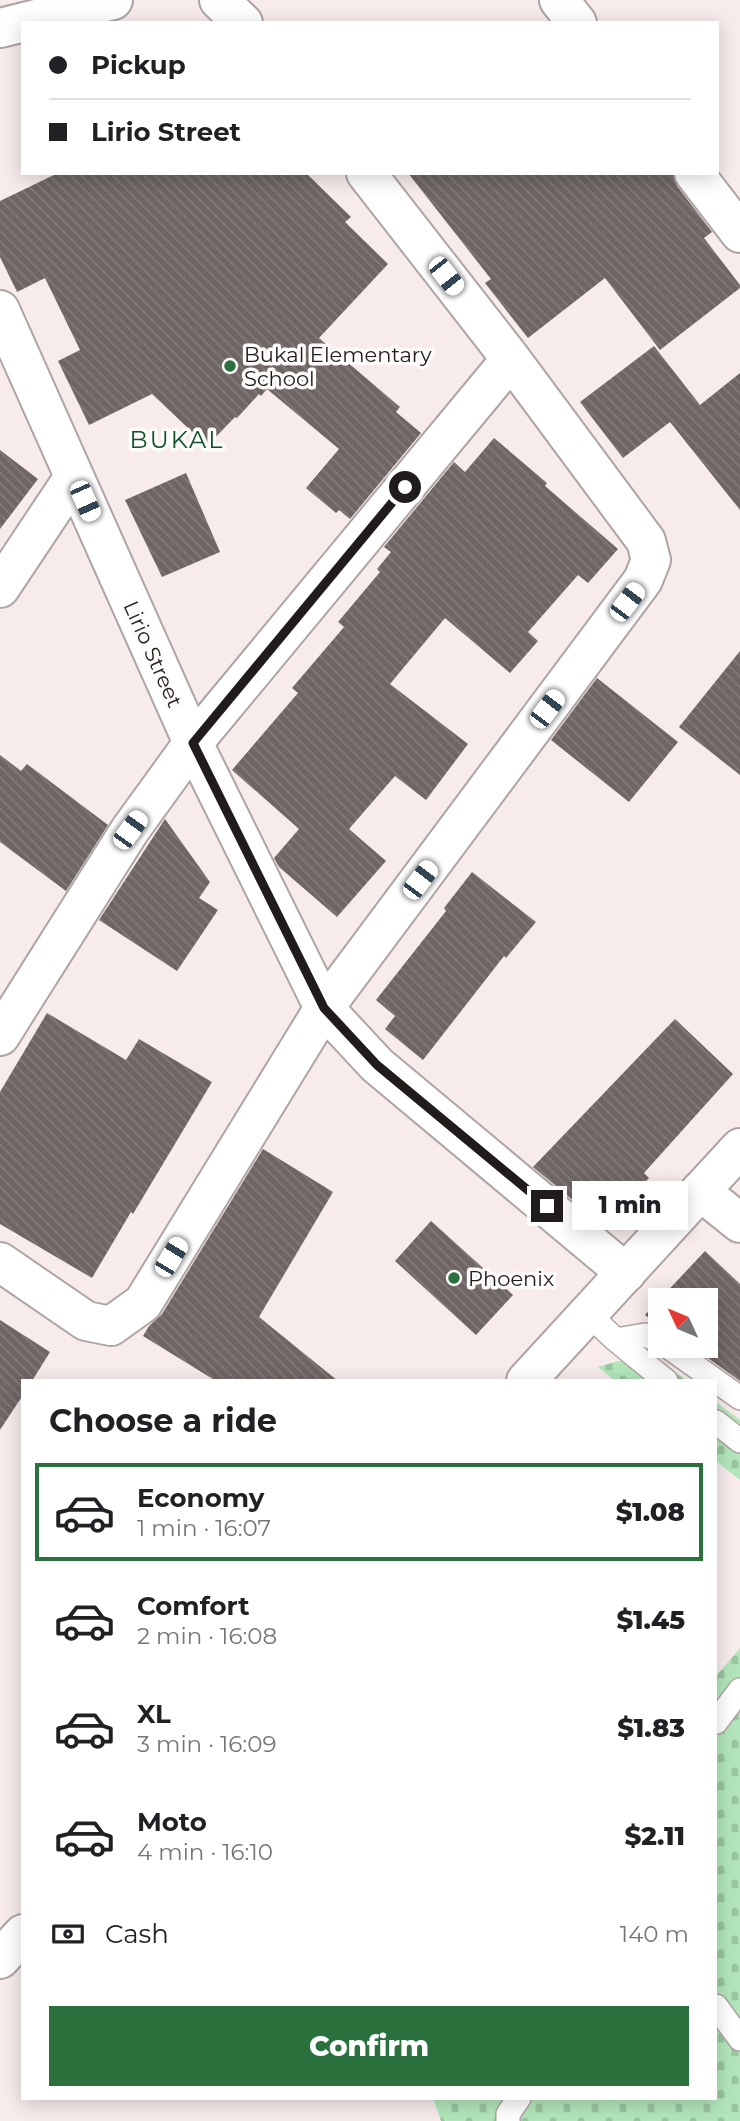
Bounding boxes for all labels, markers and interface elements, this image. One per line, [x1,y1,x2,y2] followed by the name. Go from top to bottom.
[91,49,186,81] text: Pickup
[91,116,241,148] text: Lirio Street
[425,253,468,299] car
[244,342,432,391] place label: Bukal Elementary School
[222,358,238,374] marker: Bukal Elementary School
[130,425,224,454] district label: BUKAL
[389,471,421,503] route start
[67,478,104,524] car
[606,579,649,625] car
[118,597,188,711] street label: Lirio Street
[526,686,569,732] car
[110,807,151,853] car
[399,857,442,903] car
[572,1182,687,1230] callout: 1 min
[531,1190,563,1222] route end
[598,1191,662,1219] text: 1 min
[152,1234,191,1280] car
[468,1266,554,1291] place label: Phoenix
[446,1270,462,1286] marker: Phoenix
[648,1288,718,1358] north arrow
[648,1288,718,1358] map controls
[49,1401,277,1440] text: Choose a ride
[53,1481,116,1544] icon: car
[137,1482,264,1514] text: Economy
[616,1496,685,1528] text: $1.08
[137,1514,271,1542] text: 1 min · 16:07
[53,1589,116,1652] icon: car
[137,1590,249,1622] text: Comfort
[616,1604,685,1636] text: $1.45
[137,1622,277,1650] text: 2 min · 16:08
[53,1697,116,1760] icon: car
[137,1698,171,1730] text: XL
[617,1712,685,1744] text: $1.83
[137,1730,276,1758] text: 3 min · 16:09
[53,1805,116,1868] icon: car
[137,1806,207,1838] text: Moto
[624,1820,685,1852] text: $2.11
[137,1838,273,1866] text: 4 min · 16:10
[49,1915,87,1953] icon: cash
[105,1918,169,1950] text: Cash
[620,1920,689,1948] text: 140 m
[49,2006,689,2086] button: Confirm

